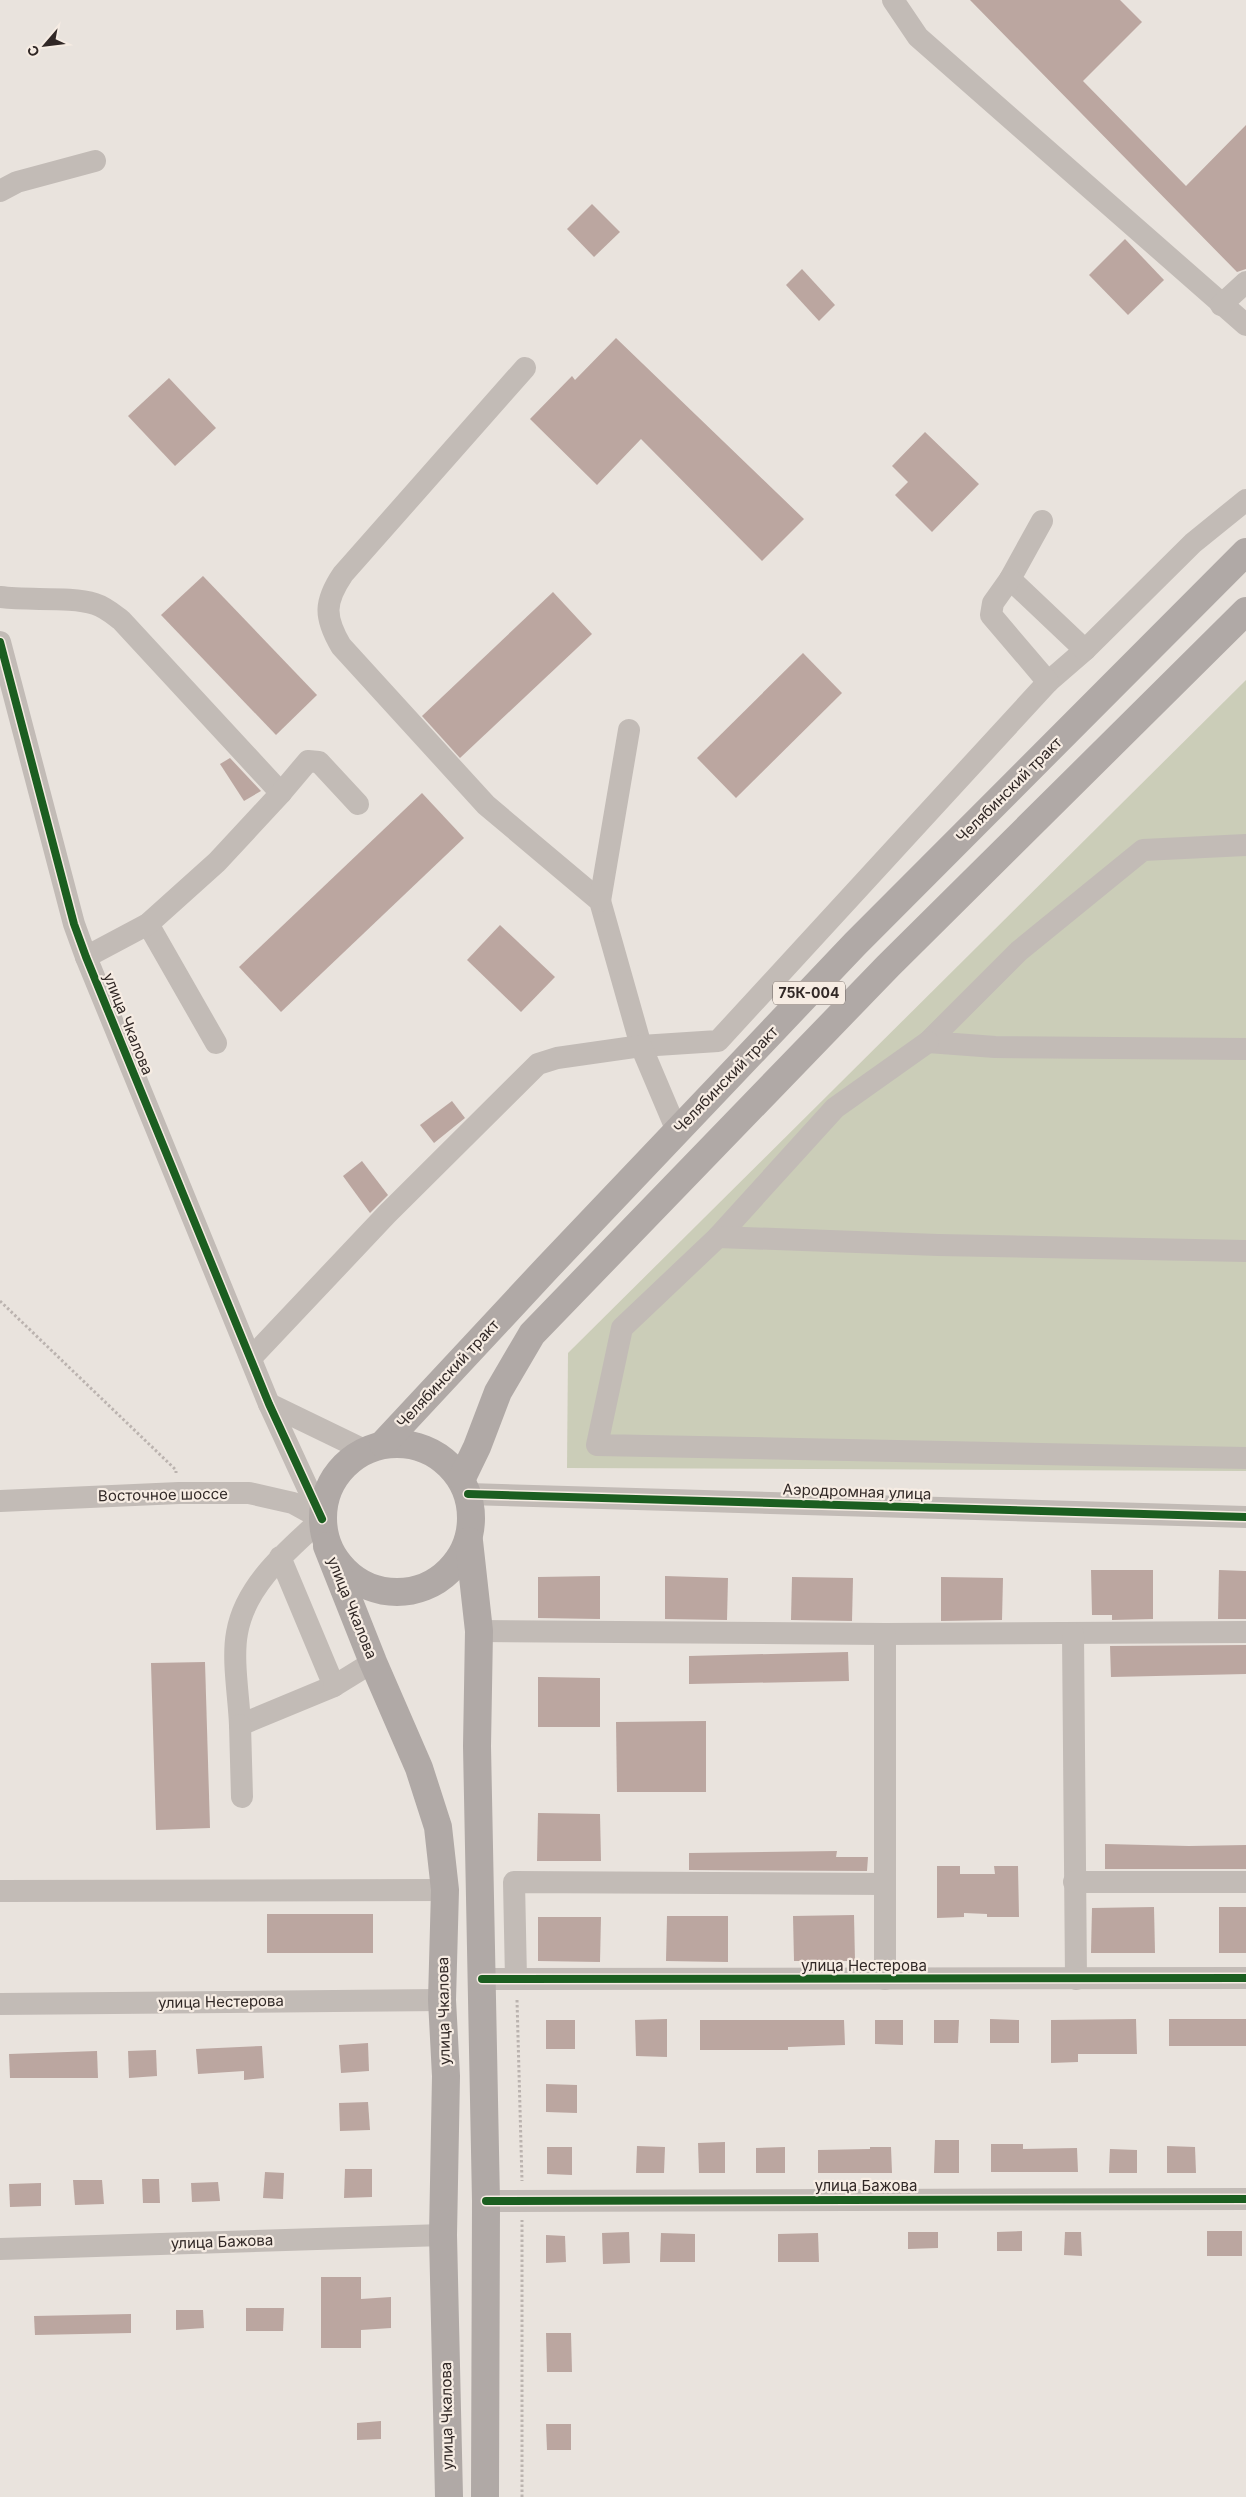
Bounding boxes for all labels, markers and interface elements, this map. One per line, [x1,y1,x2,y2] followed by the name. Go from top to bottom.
[20,20,70,70] north arrow
[23,43,43,60] text: С
[952,733,1065,846] street label: Челябинский тракт
[99,970,158,1078] street label: улица Чкалова
[773,981,845,1004] road number: 75К-004
[670,1022,782,1137] street label: Челябинский тракт
[392,1315,503,1432] street label: Челябинский тракт
[782,1479,932,1504] street label: Аэродромная улица
[98,1484,228,1505] street label: Восточное шоссе
[323,1554,382,1662] street label: улица Чкалова
[801,1956,927,1975] street label: улица Нестерова
[433,1957,454,2065] street label: улица Чкалова
[158,1991,284,2012] street label: улица Нестерова
[815,2176,917,2195] street label: улица Бажова
[170,2230,274,2253] street label: улица Бажова
[436,2362,457,2470] street label: улица Чкалова

